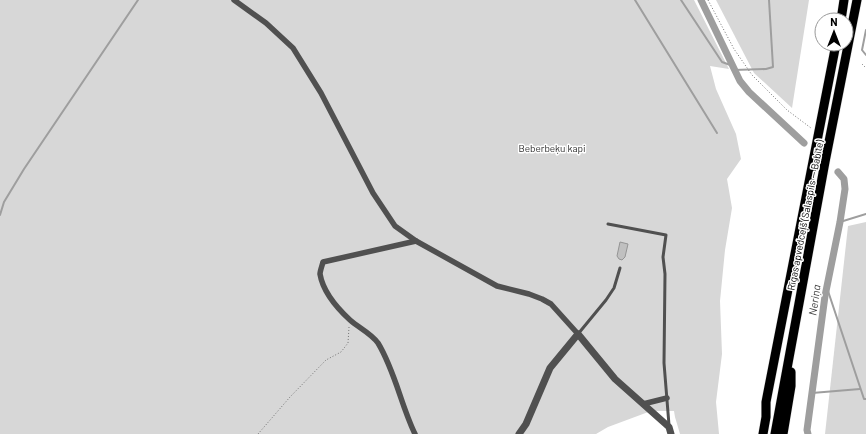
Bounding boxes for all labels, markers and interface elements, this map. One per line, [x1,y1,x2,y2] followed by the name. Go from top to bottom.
[814,12,854,52] north arrow
[830,15,838,28] text: N
[784,138,826,291] street label: Rīgas apvedceļš (Salaspils — Babīte)
[518,142,586,154] park label: Beberbeķu kapi
[805,284,823,316] water label: Neriņa

